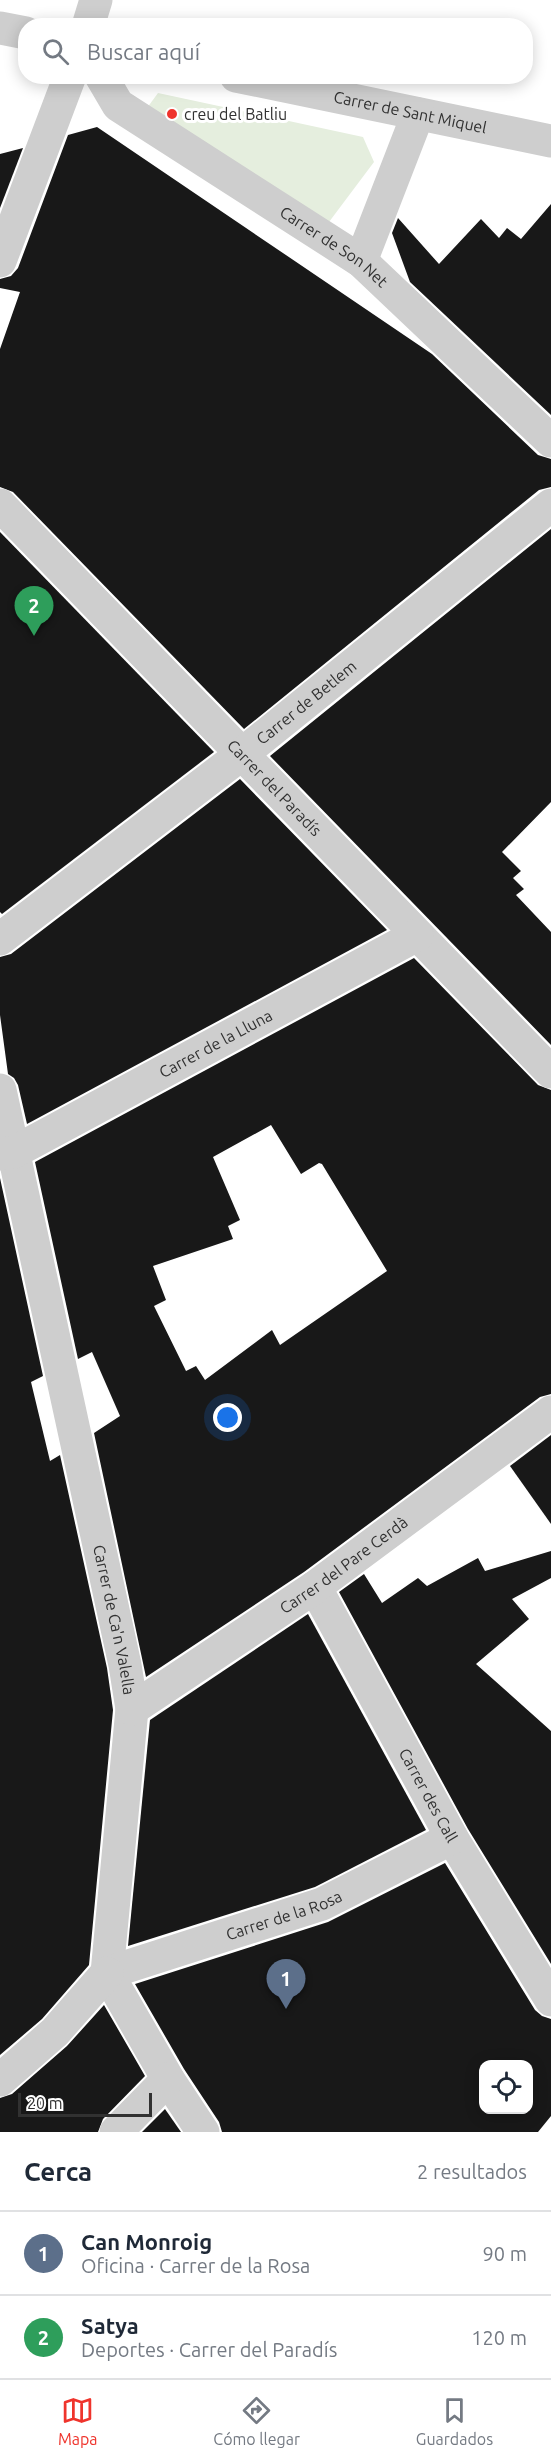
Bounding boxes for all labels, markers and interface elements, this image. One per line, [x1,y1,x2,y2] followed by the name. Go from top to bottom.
[18,18,533,84] search box
[39,35,72,68] icon: search
[87,39,200,64] text: Buscar aquí
[332,87,488,137] street label: Carrer de Sant Miquel
[184,105,287,123] place label: creu del Batliu
[165,107,179,121] marker: creu del Batliu
[277,202,392,291] street label: Carrer de Son Net
[15,586,54,636] pin: 2
[253,657,360,748] street label: Carrer de Betlem
[224,736,325,839] street label: Carrer del Paradís
[156,1006,275,1081] street label: Carrer de la Lluna
[213,1403,242,1432] your location
[276,1513,411,1617] street label: Carrer del Pare Cerdà
[90,1543,139,1696] street label: Carrer de Ca'n Valella
[396,1745,461,1845] street label: Carrer des Call
[224,1887,345,1943] street label: Carrer de la Rosa
[266,1960,306,2009] pin: 1
[479,2060,533,2114] map controls
[479,2060,533,2114] button: locate
[18,2090,152,2118] scale bar
[27,2094,63,2112] text: 20 m
[24,2157,92,2186] text: Cerca
[417,2160,527,2183] text: 2 resultados
[81,2229,212,2254] text: Can Monroig
[38,2242,49,2265] text: 1
[483,2242,527,2265] text: 90 m
[81,2254,310,2277] text: Oficina · Carrer de la Rosa
[81,2313,139,2338] text: Satya
[38,2326,49,2349] text: 2
[471,2326,527,2349] text: 120 m
[81,2338,337,2361] text: Deportes · Carrer del Paradís
[58,2394,98,2448] tab: Mapa
[213,2394,300,2448] tab: Cómo llegar
[416,2394,493,2448] tab: Guardados

